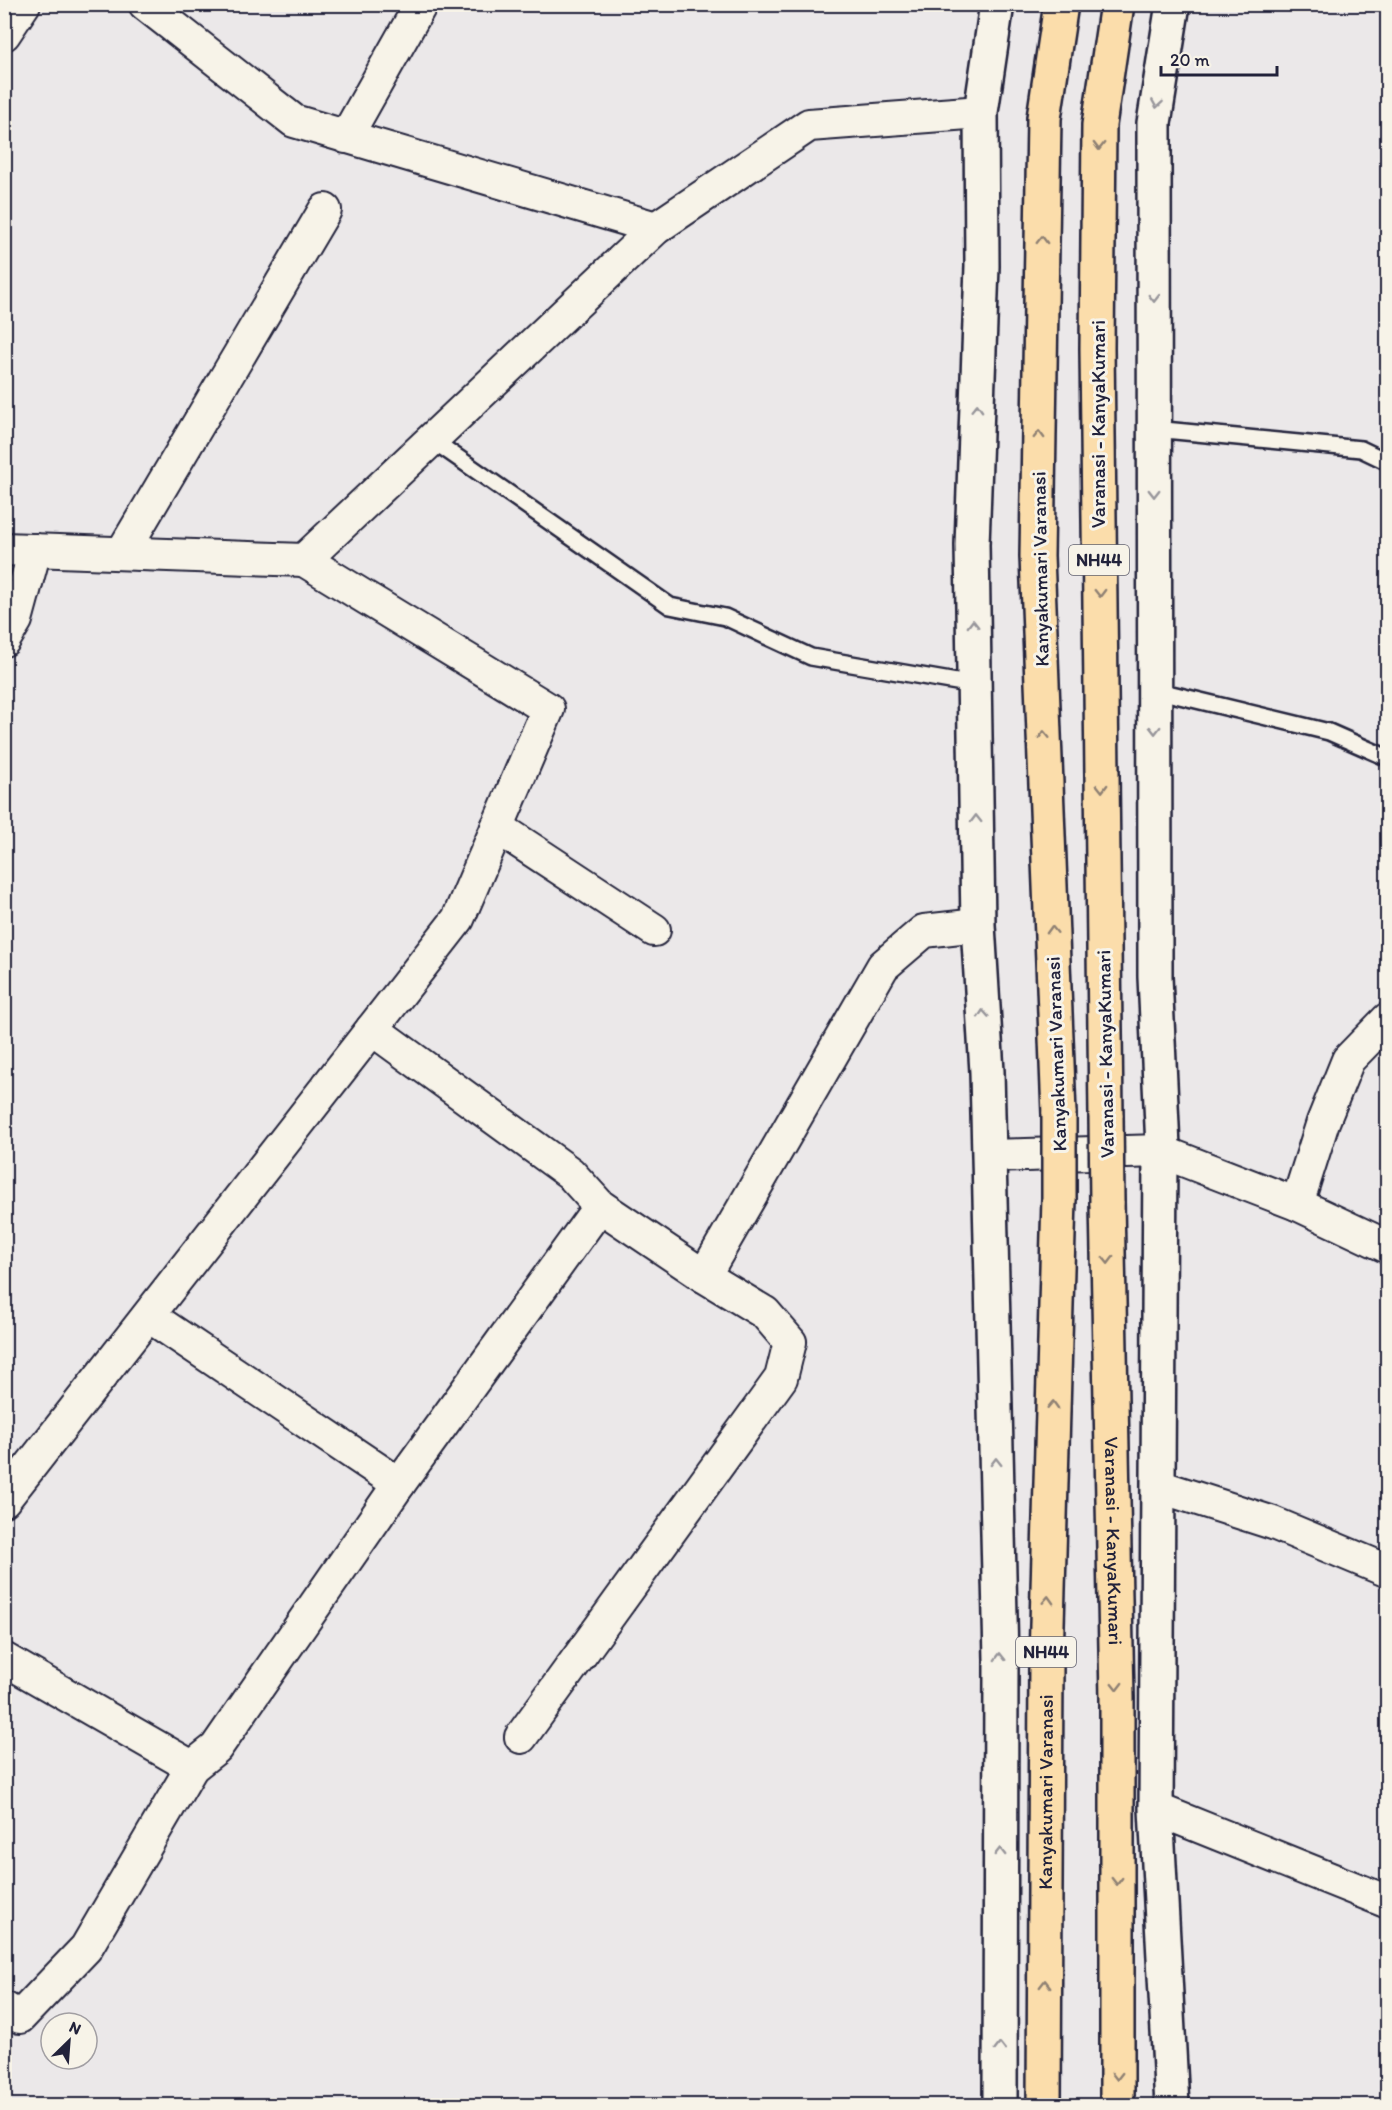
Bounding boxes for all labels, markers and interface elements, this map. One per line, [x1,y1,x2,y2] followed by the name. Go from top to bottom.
[1161,39,1276,77] scale bar
[1170,49,1210,71] text: 20 m
[1151,98,1164,108] one-way arrow
[1093,141,1105,150] one-way arrow
[1036,236,1048,245] one-way arrow
[1148,294,1160,303] one-way arrow
[1086,320,1110,528] street label: Varanasi - KanyaKumari
[971,403,983,412] one-way arrow
[1033,431,1045,440] one-way arrow
[1026,471,1054,667] street label: Kanyakumari Varanasi
[1148,489,1160,498] one-way arrow
[1069,545,1129,575] road number: NH44
[1093,588,1106,597] one-way arrow
[967,619,979,628] one-way arrow
[1149,726,1161,735] one-way arrow
[1038,731,1051,740] one-way arrow
[1096,783,1108,792] one-way arrow
[970,814,982,823] one-way arrow
[1045,926,1058,935] one-way arrow
[1091,950,1119,1158] street label: Varanasi - KanyaKumari
[1041,956,1071,1152] street label: Kanyakumari Varanasi
[977,1009,990,1018] one-way arrow
[1102,1256,1115,1265] one-way arrow
[1047,1401,1060,1410] one-way arrow
[1100,1436,1128,1645] street label: Varanasi - KanyaKumari
[990,1458,1002,1467] one-way arrow
[1041,1596,1054,1605] one-way arrow
[1016,1637,1076,1667] road number: NH44
[994,1653,1007,1662] one-way arrow
[1111,1681,1123,1690] one-way arrow
[1033,1694,1058,1890] street label: Kanyakumari Varanasi
[994,1848,1006,1857] one-way arrow
[1111,1876,1123,1885] one-way arrow
[1039,1980,1051,1989] one-way arrow
[39,2011,99,2071] north arrow
[66,2017,84,2039] text: N
[994,2043,1006,2052] one-way arrow
[1111,2071,1123,2080] one-way arrow

